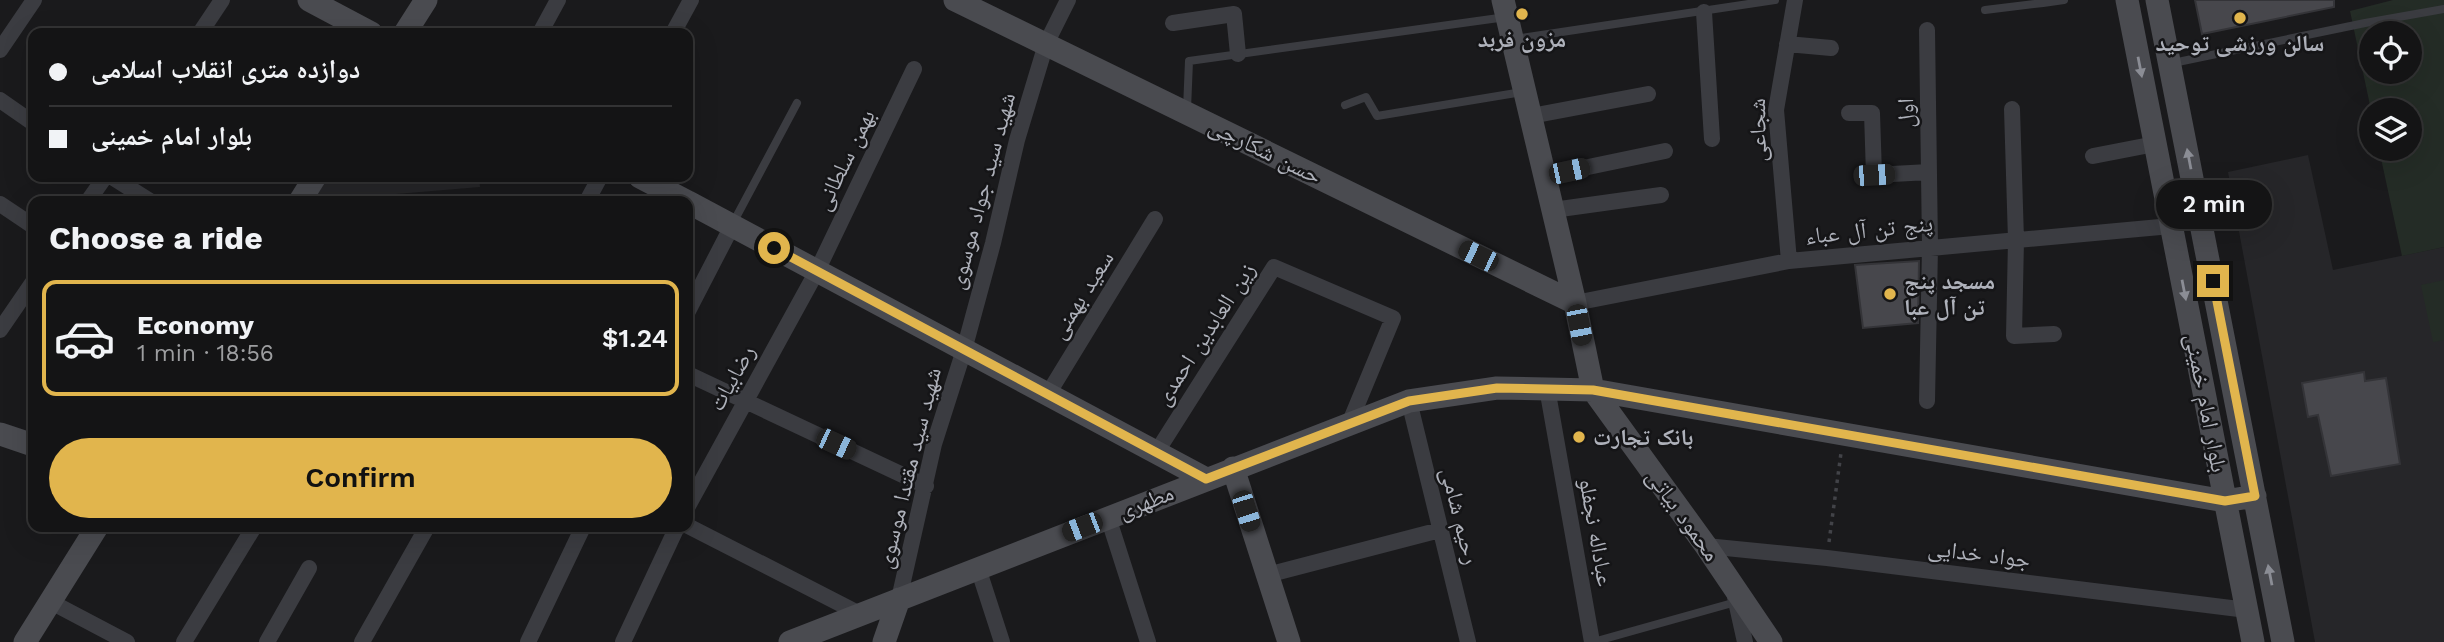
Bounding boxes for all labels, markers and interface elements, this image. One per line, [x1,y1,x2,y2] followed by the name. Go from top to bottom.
[1514,6,1530,22] marker: مزون فربد
[2232,10,2248,26] marker: سالن ورزشی توحید
[2359,21,2422,161] map controls
[2359,21,2422,84] button: locate
[1478,26,1566,53] place label: مزون فربد
[2156,30,2324,57] place label: سالن ورزشی توحید
[91,54,360,84] text: دوازده متری انقلاب اسلامی
[2135,56,2146,78] one-way arrow
[943,90,1021,292] street label: شهید سید جواد موسوی
[1744,98,1772,162] street label: شجاعی
[1892,98,1920,128] street label: اول
[2359,98,2422,161] button: layers
[809,105,881,215] street label: بهمن سلطانی
[1204,112,1326,190] street label: حسن شکارچی
[91,121,252,151] text: بلوار امام خمینی
[2183,148,2194,170] one-way arrow
[1547,156,1592,186] car
[1853,163,1896,187] car
[2155,180,2271,229] callout: 2 min
[2182,191,2246,218] text: 2 min
[1804,210,1934,251] street label: پنج تن آل عباء
[49,219,263,257] text: Choose a ride
[758,232,790,264] route start
[1455,237,1502,275] car
[1044,246,1120,344] street label: سعید بهمنی
[1149,258,1261,410] street label: زین العابدین احمدی
[2197,265,2229,297] route end
[1904,268,1995,321] place label: مسجد پنج تن آل عبا
[2179,279,2190,301] one-way arrow
[1882,286,1898,302] marker: مسجد پنج تن آل عبا
[1565,302,1594,348] car
[53,307,116,370] icon: car
[137,310,254,340] text: Economy
[602,323,668,353] text: $1.24
[2177,331,2233,475] street label: بلوار امام خمینی
[137,340,274,367] text: 1 min · 18:56
[703,340,761,416] street label: رضابیات
[871,365,947,571] street label: شهید سید مقتدا موسوی
[1593,424,1693,451] place label: بانک تجارت
[813,426,860,462] car
[1571,429,1587,445] marker: بانک تجارت
[49,438,672,518] button: Confirm
[1640,464,1726,566] street label: محمود بیاتی
[1433,465,1485,568] street label: رحیم شامی
[1573,476,1619,588] street label: عباداله نجفلو
[1114,479,1178,525] street label: مطهری
[1230,488,1263,534] car
[1059,510,1106,544] car
[1926,534,2032,574] street label: جواد خدایی
[2265,564,2276,586] one-way arrow

